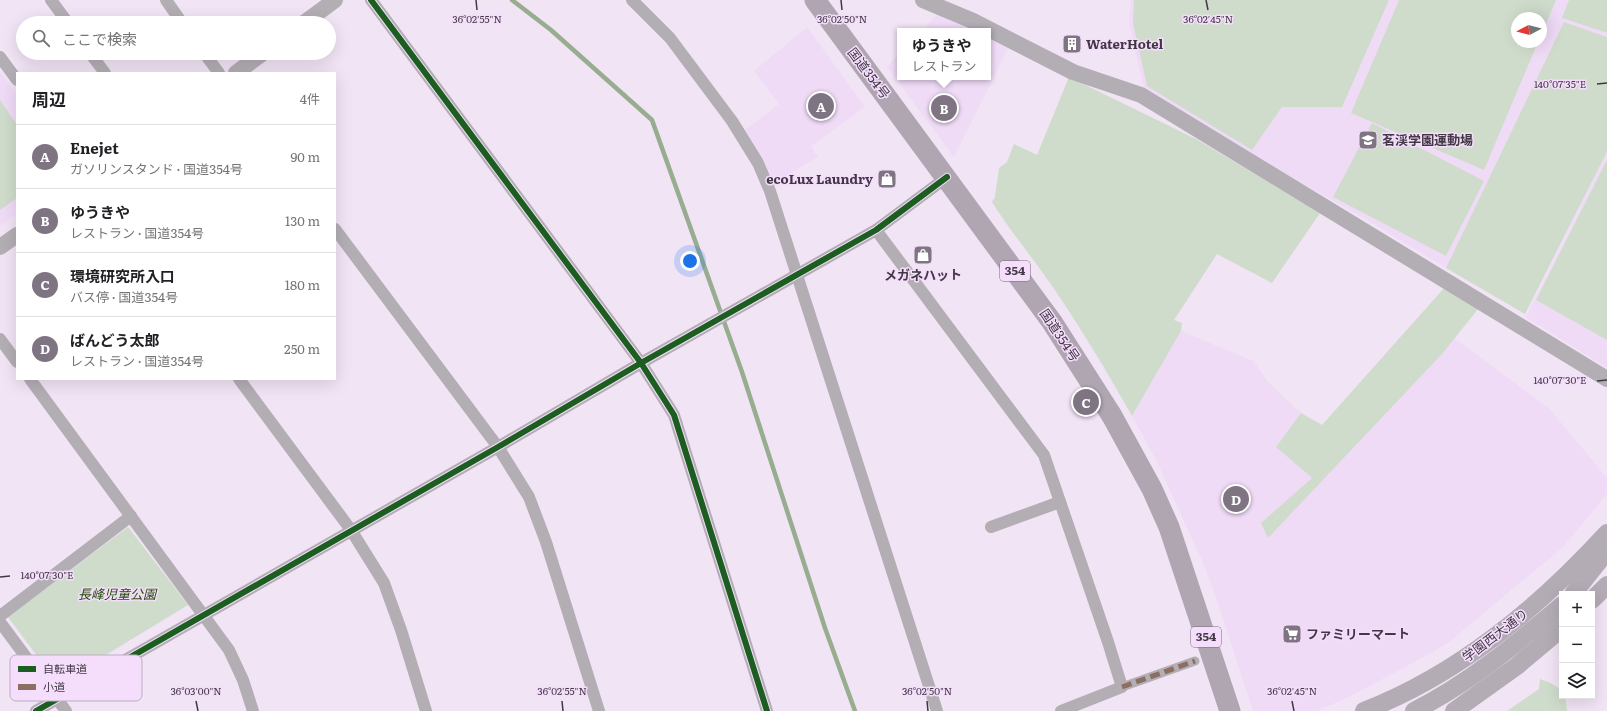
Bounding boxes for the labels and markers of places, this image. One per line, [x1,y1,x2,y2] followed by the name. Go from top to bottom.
[1061,33,1083,55] building icon: WaterHotel
[1086,34,1164,53] place label: WaterHotel
[808,91,834,121] pin: A
[931,93,957,123] pin: B
[1357,129,1379,151] school or university icon: 茗渓学園運動場
[1382,130,1473,149] place label: 茗渓学園運動場
[876,168,898,190] shop icon: ecoLux Laundry
[766,169,873,188] place label: ecoLux Laundry
[912,244,934,266] shop icon: メガネハット
[884,265,962,284] place label: メガネハット
[1073,387,1099,417] pin: C
[1223,484,1249,514] pin: D
[1281,623,1303,645] supermarket icon: ファミリーマート
[1306,624,1410,643] place label: ファミリーマート

